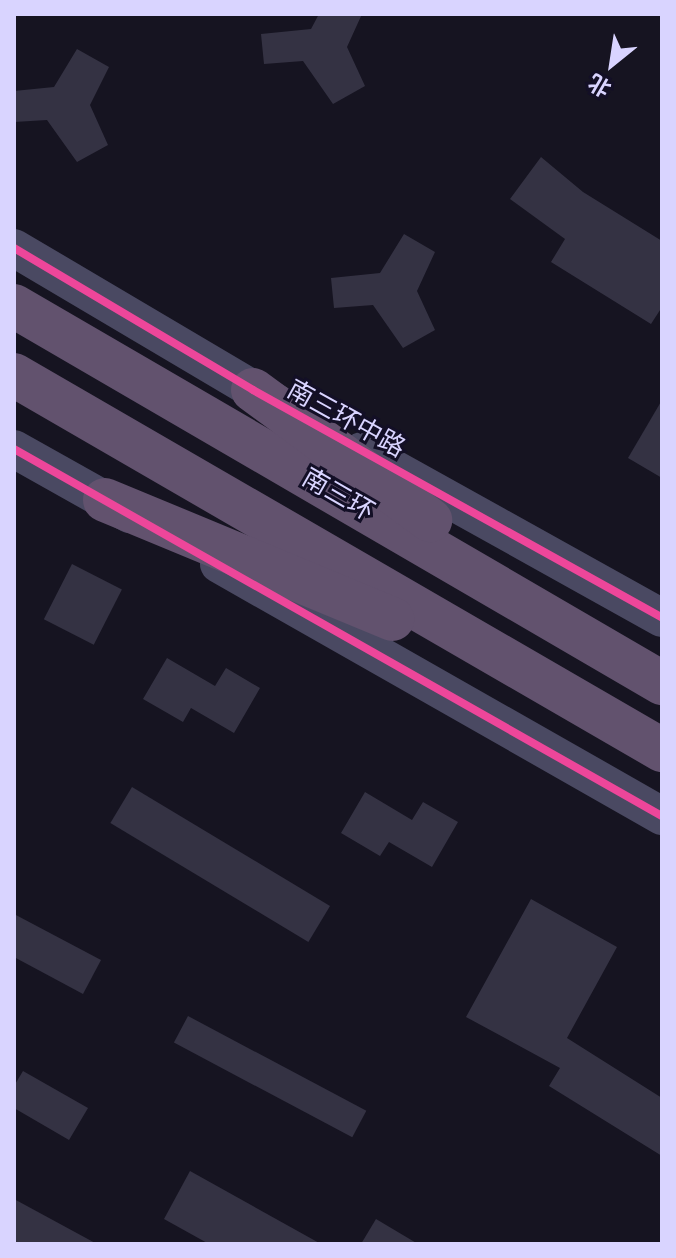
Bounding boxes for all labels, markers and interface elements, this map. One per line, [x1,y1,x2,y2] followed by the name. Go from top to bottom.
[572,24,652,104] north arrow
[583,67,617,103] text: 北
[282,374,410,464] street label: 南三环中路
[296,462,380,528] street label: 南三环

